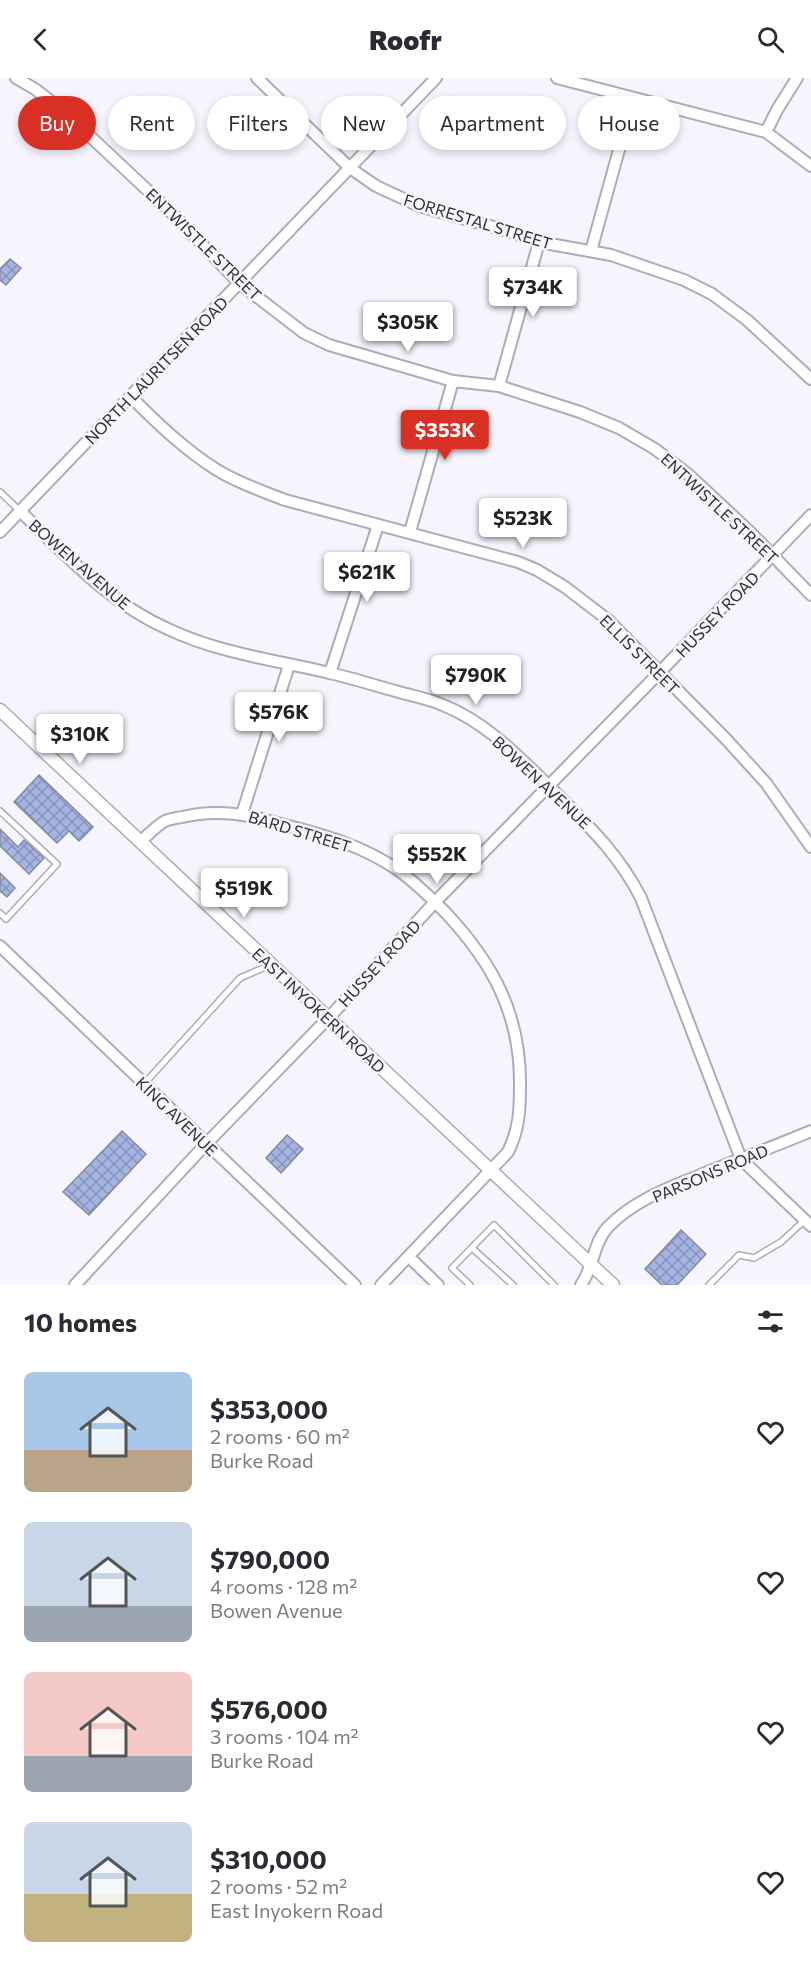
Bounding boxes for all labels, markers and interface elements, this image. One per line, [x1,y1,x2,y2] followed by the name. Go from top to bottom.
[24,23,57,56] icon: back
[369,23,442,56] text: Roofr
[754,23,787,56] icon: search
[18,96,96,150] chip: Buy
[108,96,195,150] chip: Rent
[207,96,309,150] chip: Filters
[321,96,407,150] chip: New
[419,96,566,150] chip: Apartment
[578,96,680,150] chip: House
[142,184,266,304] street label: ENTWISTLE STREET
[402,189,554,253] street label: FORRESTAL STREET
[491,267,575,318] pin: $734K
[503,274,563,298] text: $734K
[81,292,231,448] street label: NORTH LAURITSEN ROAD
[366,302,450,353] pin: $305K
[377,309,439,333] text: $305K
[403,410,487,461] pin: $353K
[415,417,475,441] text: $353K
[658,449,782,567] street label: ENTWISTLE STREET
[481,498,565,549] pin: $523K
[493,505,553,529] text: $523K
[26,515,134,613] street label: BOWEN AVENUE
[325,552,409,603] pin: $621K
[338,559,396,583] text: $621K
[671,567,763,661] street label: HUSSEY ROAD
[596,610,684,698] street label: ELLIS STREET
[434,655,518,706] pin: $790K
[445,662,507,686] text: $790K
[237,692,321,743] pin: $576K
[249,699,309,723] text: $576K
[38,714,122,765] pin: $310K
[50,721,110,745] text: $310K
[489,732,595,832] street label: BOWEN AVENUE
[246,806,354,856] street label: BARD STREET
[395,834,479,885] pin: $552K
[407,841,467,865] text: $552K
[202,868,286,919] pin: $519K
[215,875,273,899] text: $519K
[334,916,424,1010] street label: HUSSEY ROAD
[249,944,389,1076] street label: EAST INYOKERN ROAD
[132,1072,222,1160] street label: KING AVENUE
[649,1140,771,1206] street label: PARSONS ROAD
[754,1305,787,1338] icon: filters
[24,1306,137,1337] text: 10 homes
[210,1393,328,1424] text: $353,000
[72,1396,144,1468] icon: home
[754,1416,787,1449] icon: heart
[210,1424,350,1448] text: 2 rooms · 60 m²
[210,1448,314,1472] text: Burke Road
[210,1543,330,1574] text: $790,000
[72,1546,144,1618] icon: home
[754,1566,787,1599] icon: heart
[210,1574,357,1598] text: 4 rooms · 128 m²
[210,1598,343,1622] text: Bowen Avenue
[210,1693,328,1724] text: $576,000
[72,1696,144,1768] icon: home
[754,1716,787,1749] icon: heart
[210,1724,359,1748] text: 3 rooms · 104 m²
[210,1748,314,1772] text: Burke Road
[210,1843,327,1874] text: $310,000
[72,1846,144,1918] icon: home
[754,1866,787,1899] icon: heart
[210,1874,347,1898] text: 2 rooms · 52 m²
[210,1898,383,1922] text: East Inyokern Road

